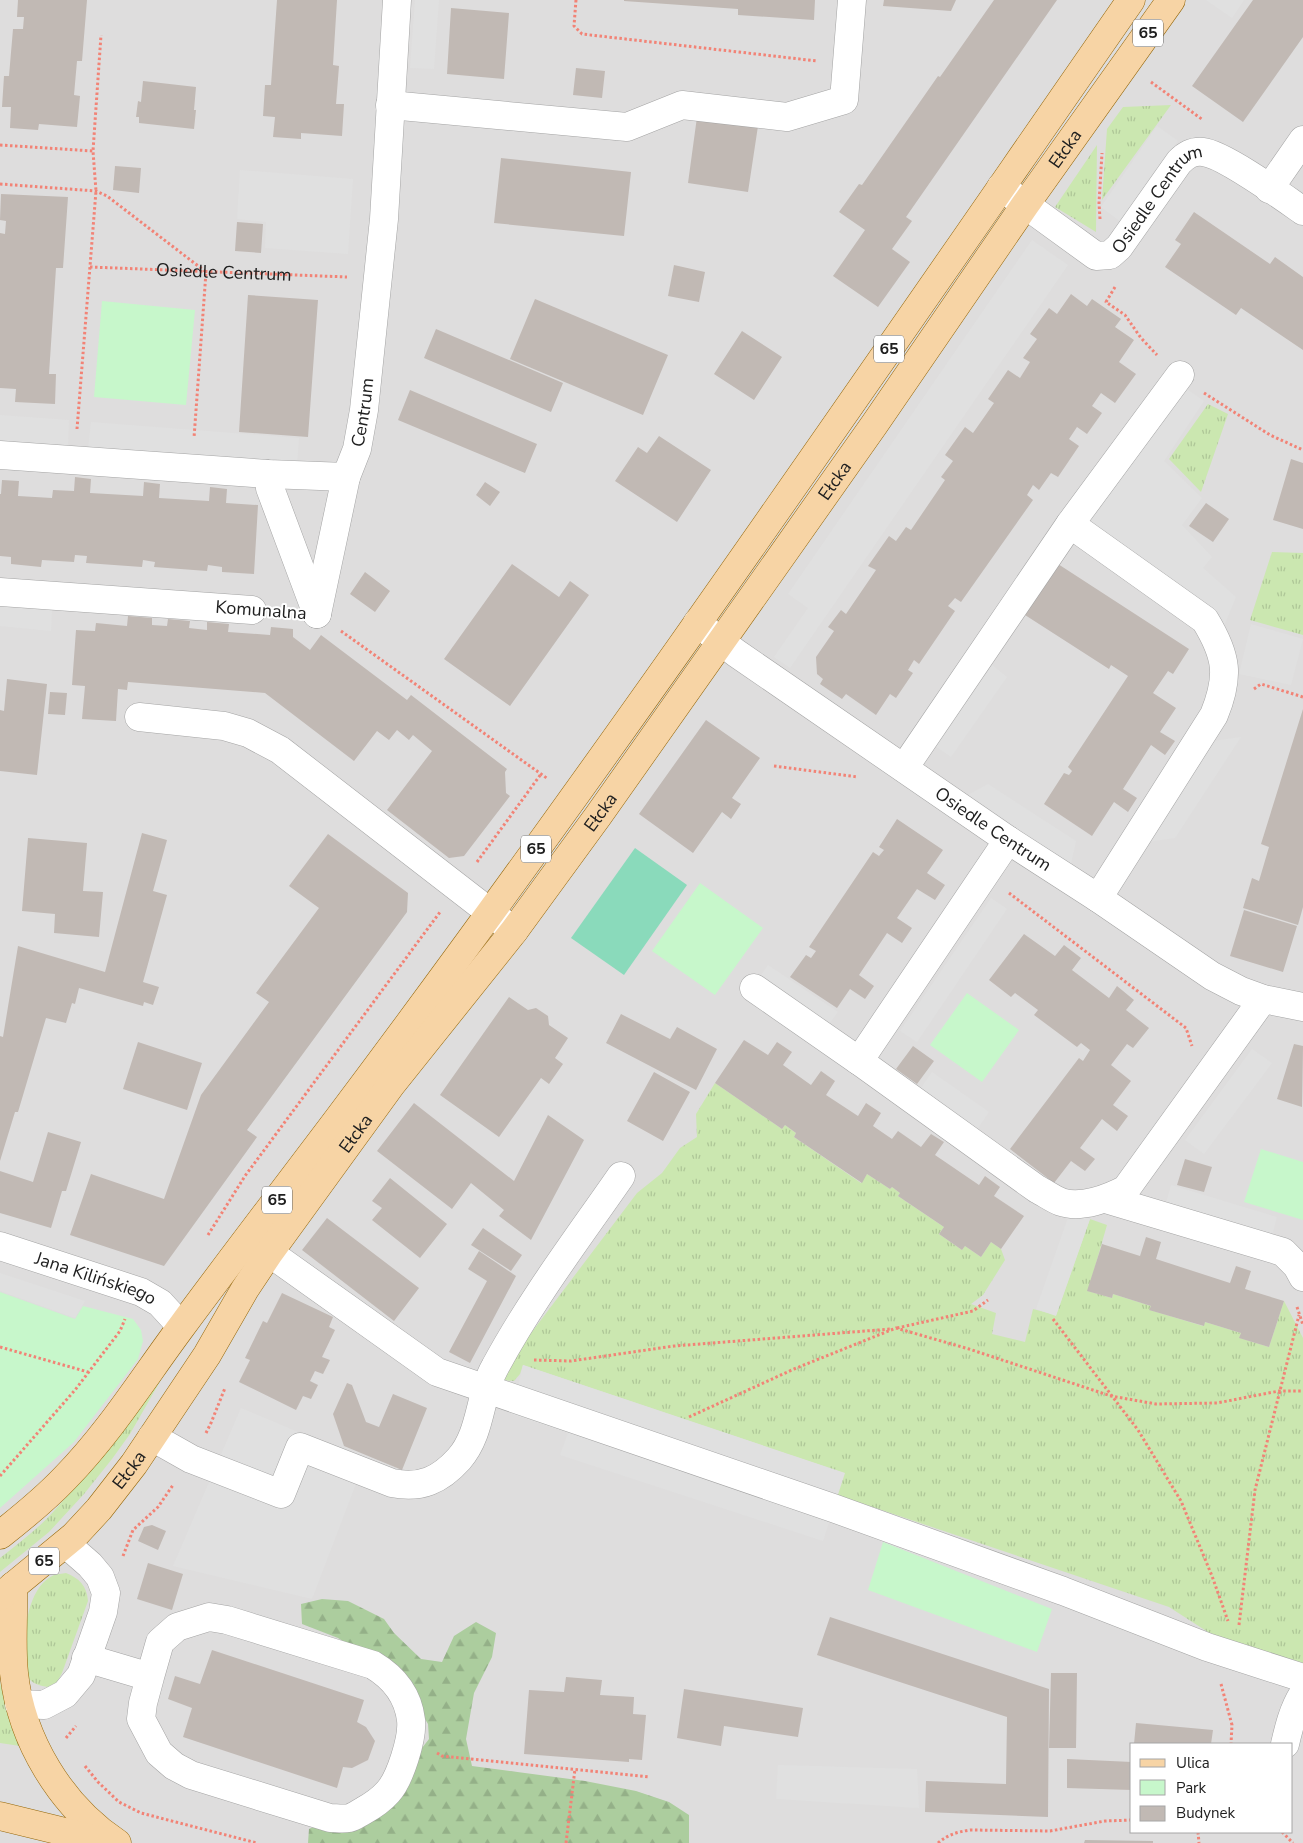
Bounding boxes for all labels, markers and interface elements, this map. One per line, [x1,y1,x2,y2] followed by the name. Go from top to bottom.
[1133,19,1163,46] road number: 65
[1043,124,1087,173] street label: Ełcka
[1106,139,1205,258] street label: Osiedle Centrum
[156,258,292,287] street label: Osiedle Centrum
[874,336,904,362] road number: 65
[346,377,379,449] street label: Centrum
[813,456,857,505] street label: Ełcka
[215,595,307,625] street label: Komunalna
[930,781,1056,877] street label: Osiedle Centrum
[578,788,623,837] street label: Ełcka
[521,836,551,862] road number: 65
[334,1109,378,1158] street label: Ełcka
[262,1186,292,1214] road number: 65
[31,1246,161,1310] street label: Jana Kilińskiego
[107,1446,152,1494] street label: Ełcka
[29,1548,59,1574] road number: 65
[1130,1743,1293,1833] legend
[1176,1753,1210,1773] text: Ulica
[1176,1778,1206,1798] text: Park
[1176,1803,1236,1823] text: Budynek

